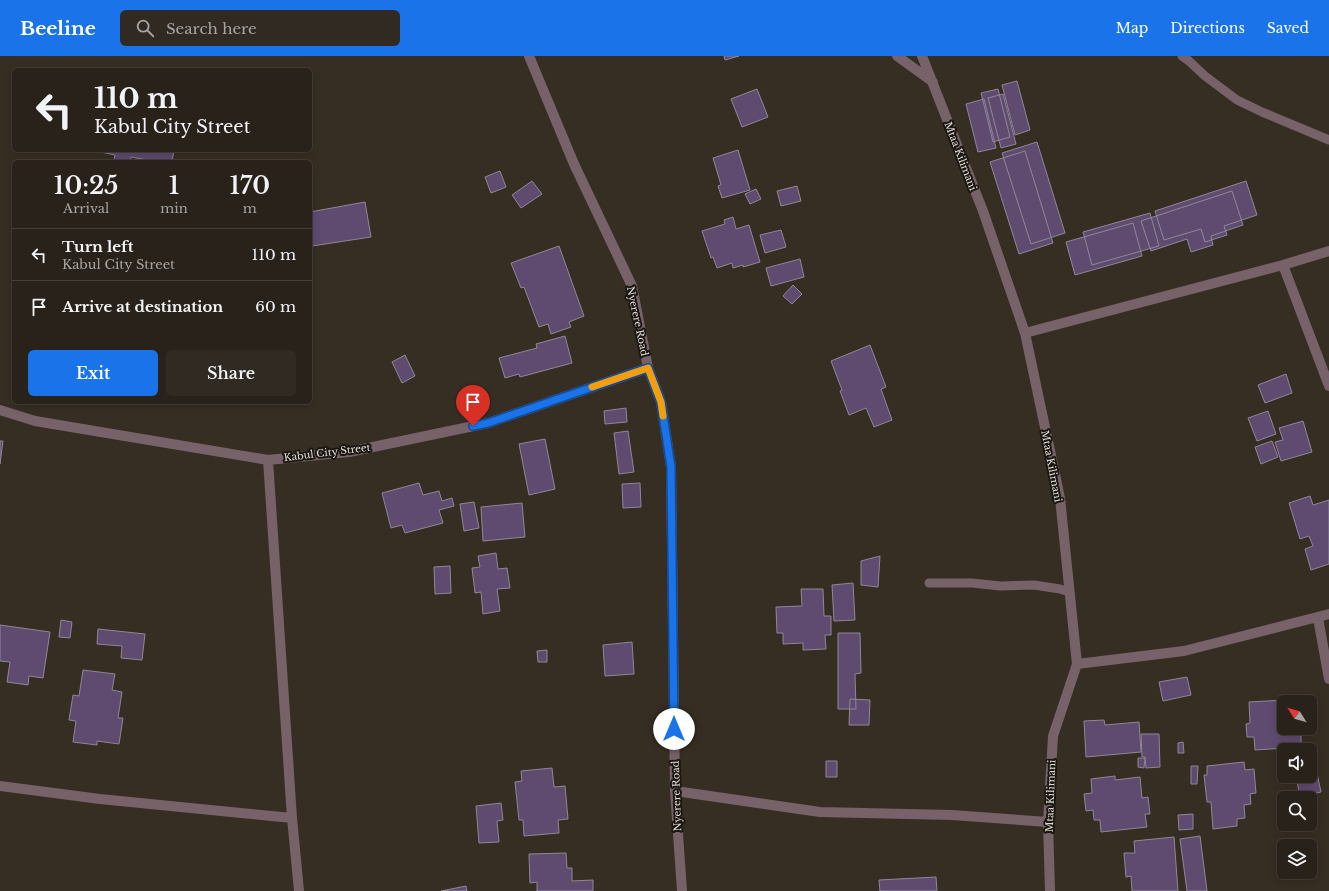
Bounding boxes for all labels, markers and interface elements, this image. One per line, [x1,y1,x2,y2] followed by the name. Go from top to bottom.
[120,10,400,46] search box
[20,17,96,40] text: Beeline
[134,17,156,39] icon: search
[166,19,257,38] text: Search here
[1116,19,1148,37] text: Map
[1170,19,1245,37] text: Directions
[1267,19,1309,37] text: Saved
[94,81,178,116] text: 110 m
[28,84,80,136] icon: left
[94,116,251,138] text: Kabul City Street
[941,120,980,193] street label: Mtaa Kilimani
[54,171,118,200] text: 10:25
[169,171,179,200] text: 1
[229,171,270,200] text: 170
[63,200,109,217] text: Arrival
[160,200,188,217] text: min
[243,200,257,217] text: m
[62,237,133,256] text: Turn left
[28,244,50,266] icon: left
[252,245,296,264] text: 110 m
[62,256,175,273] text: Kabul City Street
[624,285,651,357] street label: Nyerere Road
[28,296,50,318] icon: arrive
[62,297,223,316] text: Arrive at destination
[255,297,296,316] text: 60 m
[28,350,158,396] button: Exit
[166,350,296,396] button: Share
[456,385,490,426] pin
[462,391,484,413] icon: arrive
[1038,429,1065,504] street label: Mtaa Kilimani
[283,441,371,464] street label: Kabul City Street
[1277,695,1317,735] north arrow
[1277,695,1317,879] map controls
[653,708,695,750] position arrow
[1277,743,1317,783] button: sound
[1043,759,1058,833] street label: Mtaa Kilimani
[669,760,684,832] street label: Nyerere Road
[1277,791,1317,831] button: search
[1277,839,1317,879] button: layers

